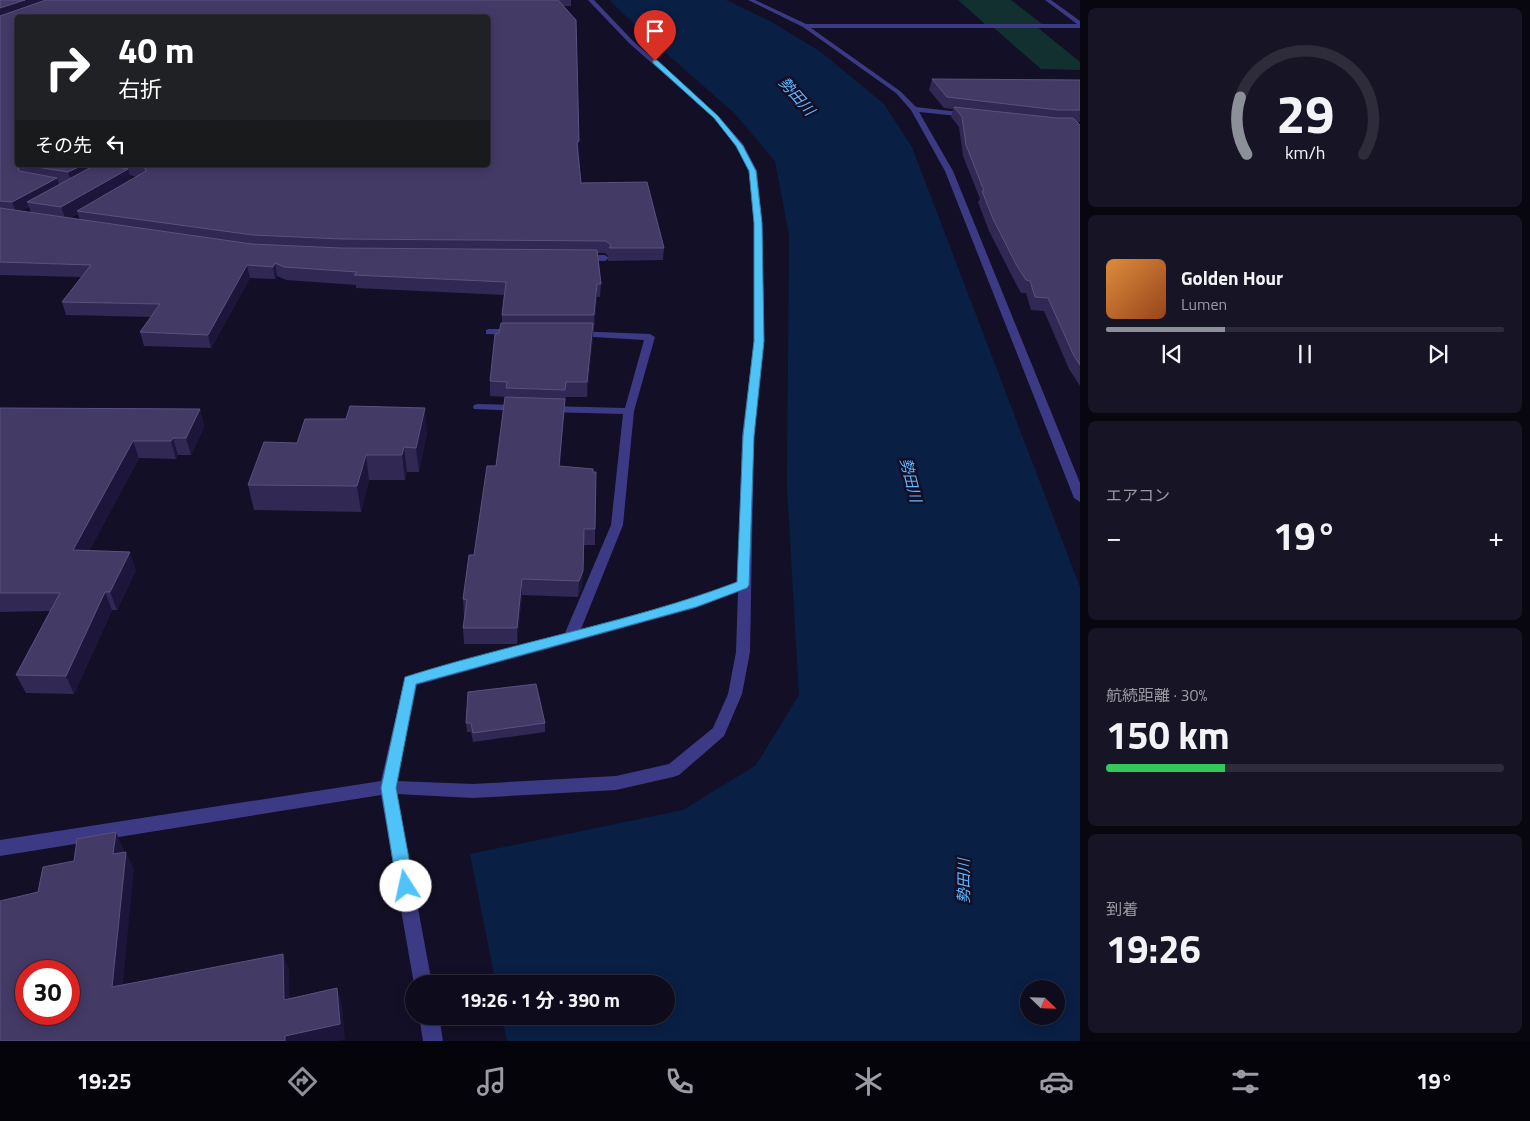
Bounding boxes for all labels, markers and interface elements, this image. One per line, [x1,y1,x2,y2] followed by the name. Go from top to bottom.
[634,10,676,61] pin
[641,17,669,45] icon: arrive
[118,23,194,77] text: 40 m
[35,35,100,100] icon: right
[774,71,822,122] water label: 勢田川
[118,72,162,106] text: 右折
[1276,74,1334,153] text: 29
[35,130,92,159] text: その先
[102,130,130,158] icon: left
[1285,139,1325,166] text: km/h
[1181,263,1283,292] text: Golden Hour
[1181,292,1227,316] text: Lumen
[1158,340,1186,368] icon: previous
[1291,340,1319,368] icon: pause
[1424,340,1452,368] icon: next
[894,455,928,507] water label: 勢田川
[1106,483,1170,507] text: エアコン
[1273,507,1337,565] text: 19°
[1106,515,1122,558] text: −
[1488,515,1504,558] text: +
[1106,683,1207,707] text: 航続距離 · 30%
[1106,706,1230,764] text: 150 km
[952,857,975,904] water label: 勢田川
[379,859,431,911] position arrow
[1106,897,1138,921] text: 到着
[1106,920,1201,978] text: 19:26
[15,960,80,1025] speed limit sign: 30
[1020,980,1065,1025] north arrow
[1020,980,1065,1025] map controls
[460,985,620,1014] text: 19:26 · 1 分 · 390 m
[77,1064,132,1098] text: 19:25
[285,1064,320,1099] icon: directions
[474,1064,509,1099] icon: music
[662,1064,697,1099] icon: phone
[851,1064,886,1099] icon: climate
[1039,1064,1074,1099] icon: car
[1228,1064,1263,1099] icon: filters
[1416,1064,1453,1098] text: 19°

